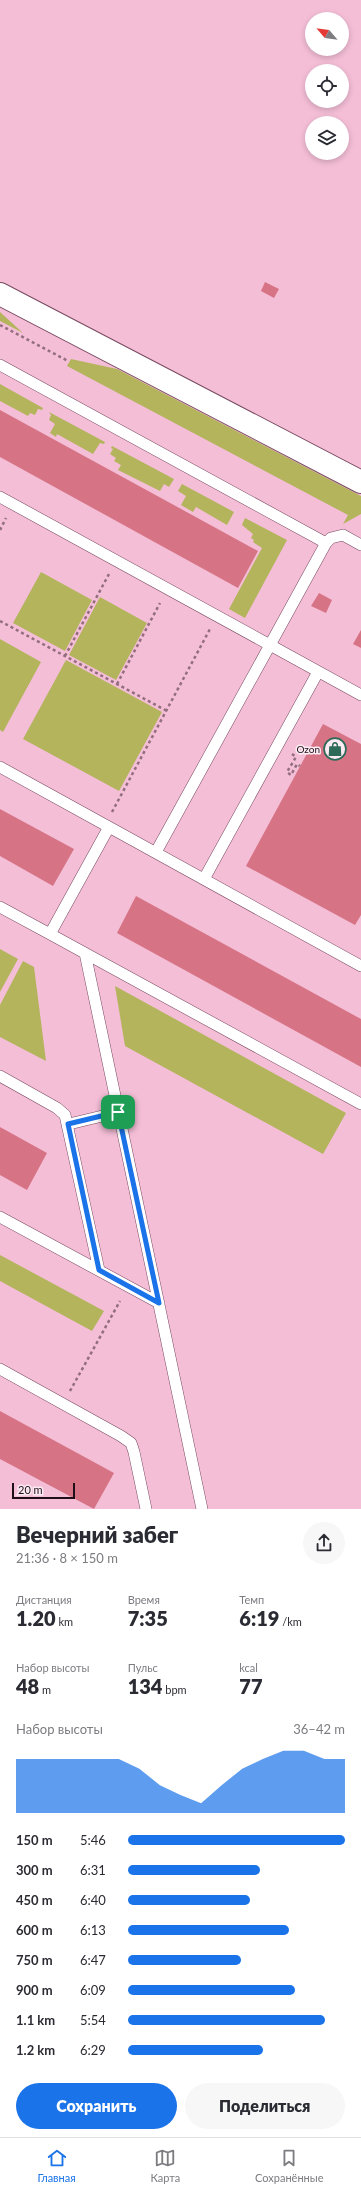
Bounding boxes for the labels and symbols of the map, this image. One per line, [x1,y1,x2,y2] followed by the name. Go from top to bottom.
[305,12,349,56] north arrow
[322,736,348,762] shop icon: Ozon
[296,743,320,755] place label: Ozon
[101,1095,135,1129] pin
[12,1481,75,1500] scale bar

